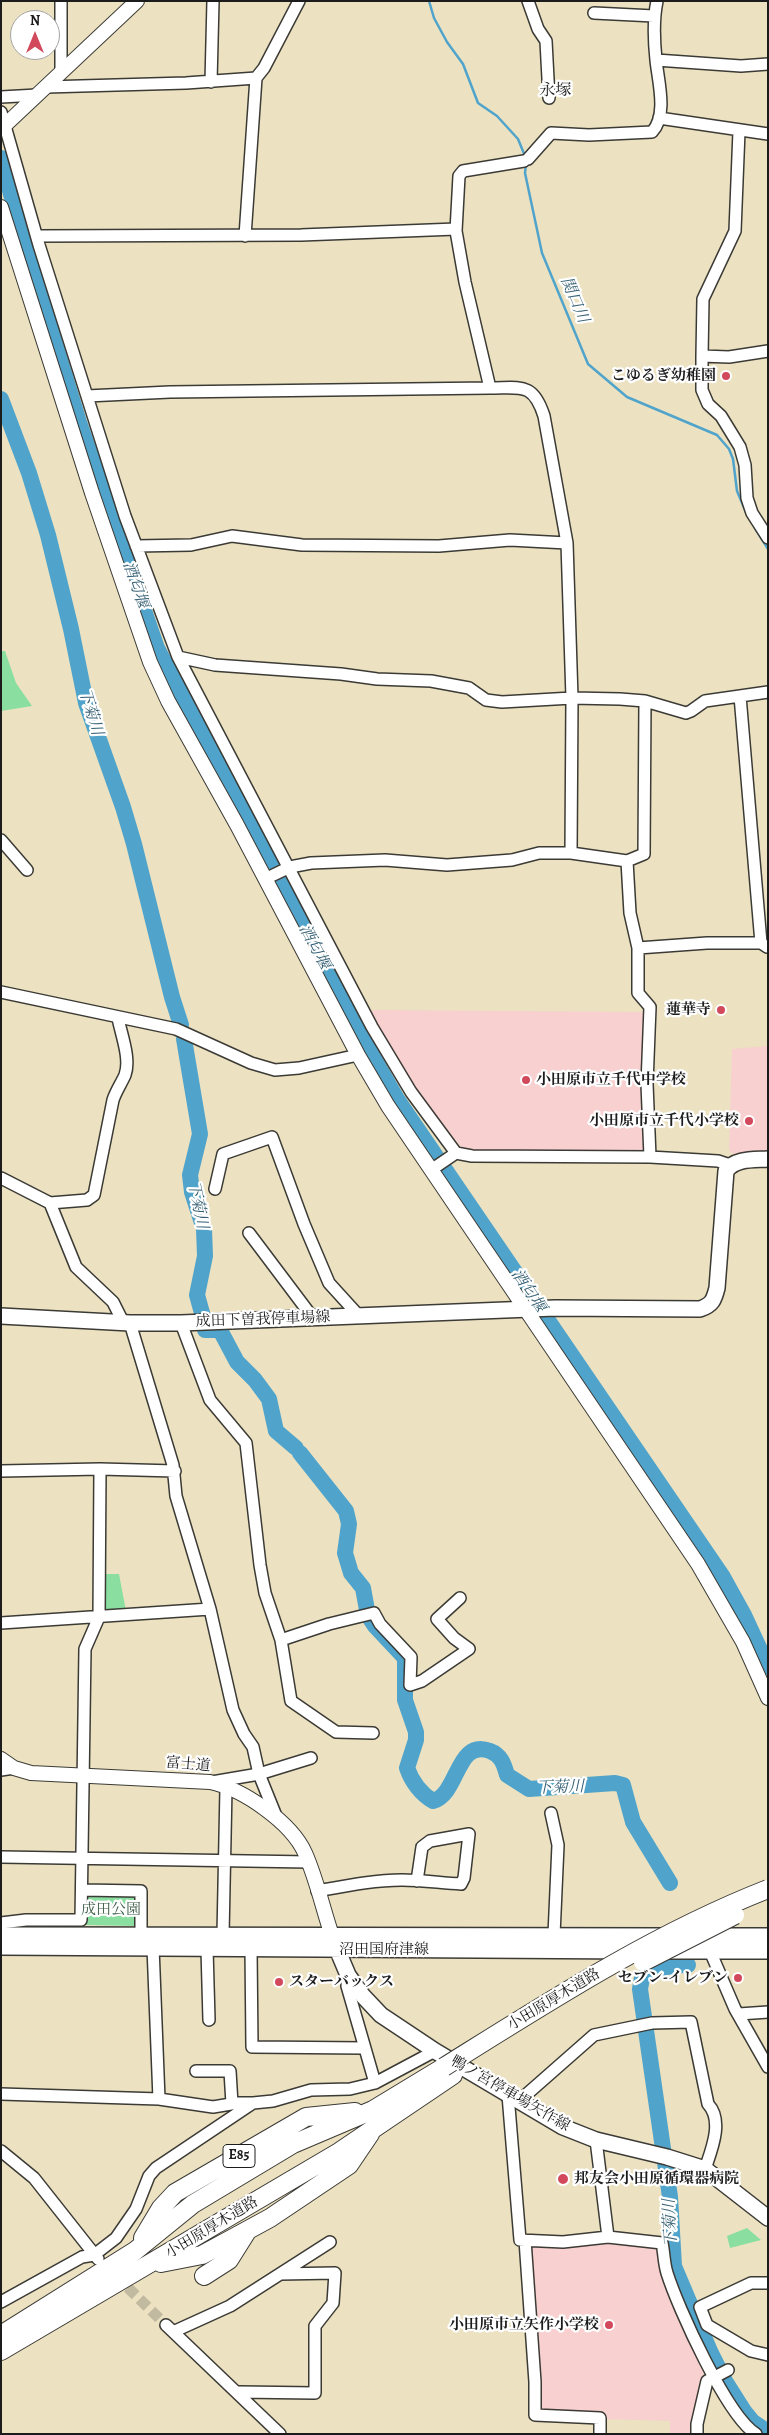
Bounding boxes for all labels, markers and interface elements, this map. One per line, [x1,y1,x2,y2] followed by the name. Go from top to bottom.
[10,10,60,60] north arrow
[30,11,40,30] text: N
[539,81,571,101] district label: 永塚
[556,274,592,326] water label: 関口川
[611,367,716,385] place label: こゆるぎ幼稚園
[720,370,732,382] marker: こゆるぎ幼稚園
[118,559,152,611] water label: 酒匂堰
[74,686,106,738] water label: 下菊川
[294,921,334,973] water label: 酒匂堰
[666,1001,711,1019] place label: 蓮華寺
[715,1004,727,1016] marker: 蓮華寺
[536,1071,686,1089] place label: 小田原市立千代中学校
[520,1074,532,1086] marker: 小田原市立千代中学校
[589,1112,739,1130] place label: 小田原市立千代小学校
[743,1115,755,1127] marker: 小田原市立千代小学校
[183,1180,211,1230] water label: 下菊川
[507,1266,549,1316] water label: 酒匂堰
[195,1309,331,1331] street label: 成田下曽我停車場線
[165,1754,211,1776] street label: 富士道
[536,1778,584,1798] water label: 下菊川
[81,1901,141,1919] park label: 成田公園
[339,1941,429,1959] street label: 沼田国府津線
[504,1965,604,2035] street label: 小田原厚木道路
[618,1969,728,1987] place label: セブン-イレブン
[732,1972,744,1984] marker: セブン-イレブン
[289,1973,394,1991] place label: スターバックス
[273,1976,285,1988] marker: スターバックス
[447,2052,573,2136] street label: 鴨ノ宮停車場矢作線
[223,2144,255,2168] road number: E85
[574,2170,739,2188] place label: 邦友会小田原循環器病院
[556,2172,570,2186] marker: 邦友会小田原循環器病院
[162,2193,262,2263] street label: 小田原厚木道路
[660,2199,682,2247] water label: 下菊川
[449,2316,599,2334] place label: 小田原市立矢作小学校
[603,2319,615,2331] marker: 小田原市立矢作小学校

